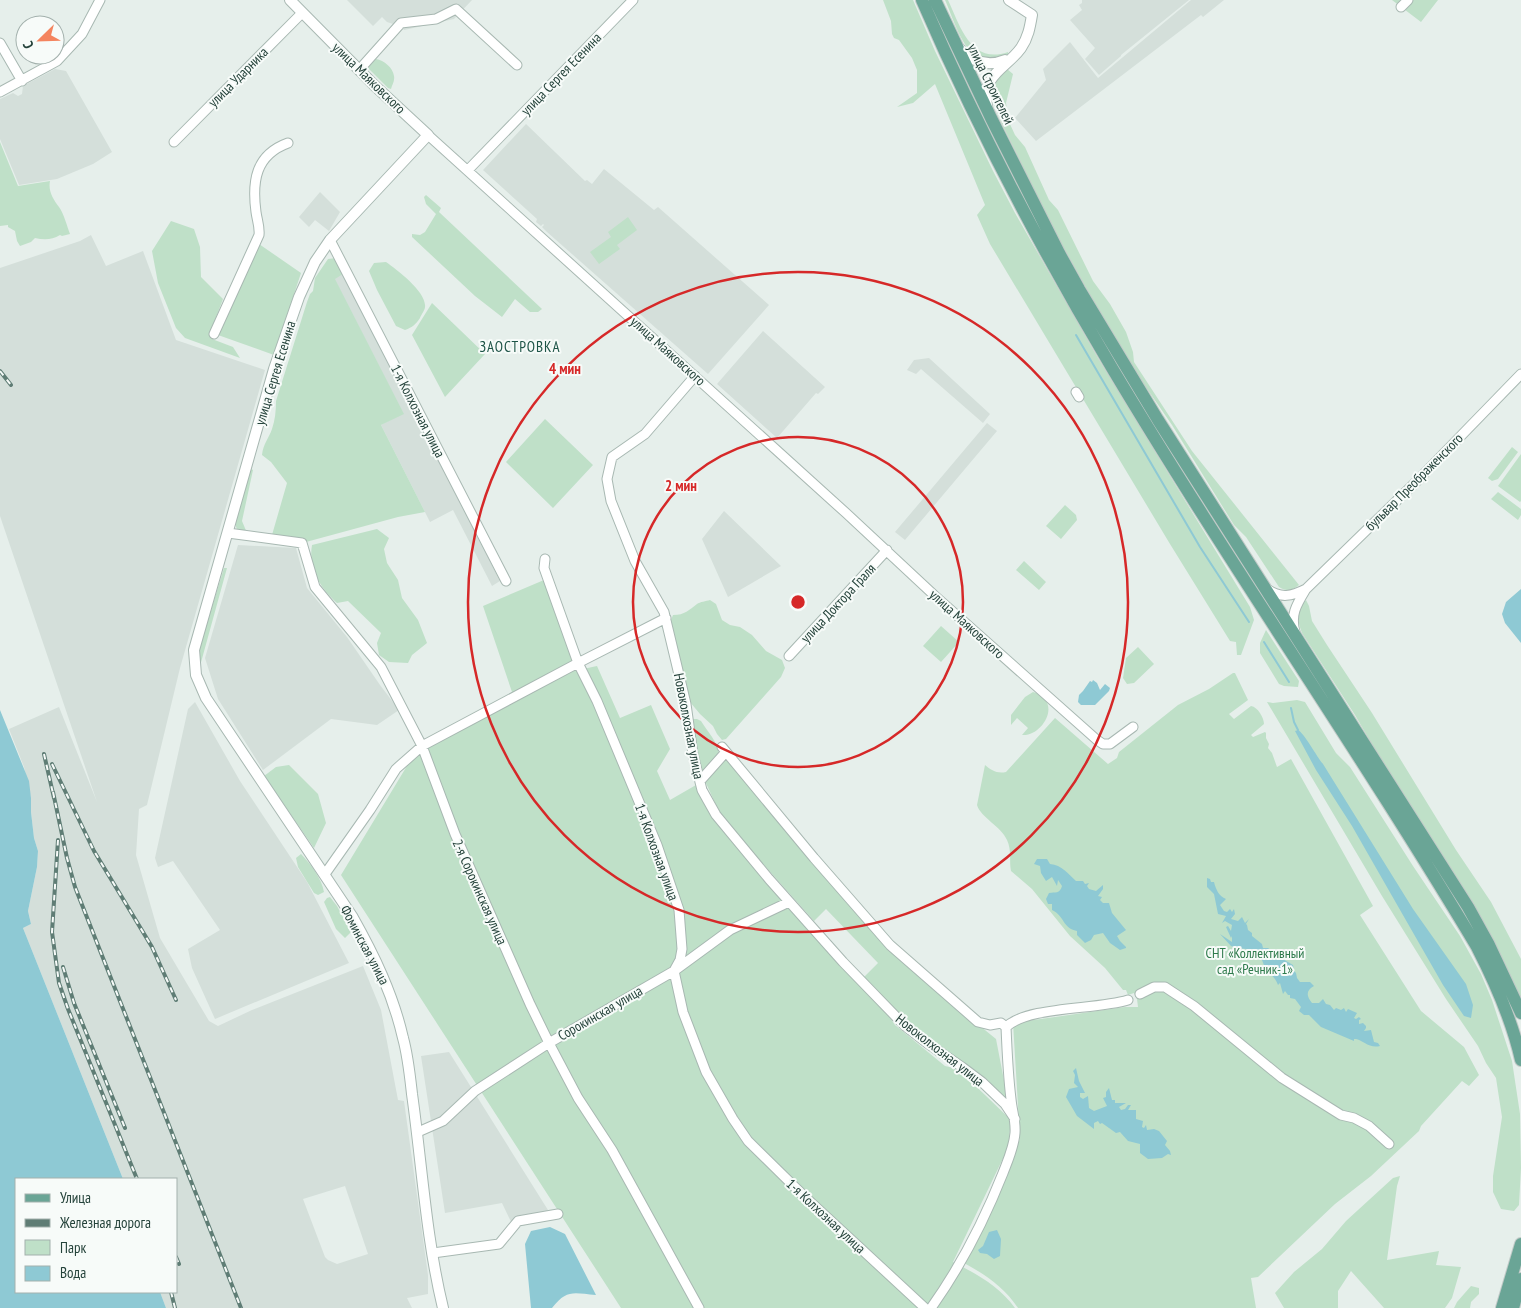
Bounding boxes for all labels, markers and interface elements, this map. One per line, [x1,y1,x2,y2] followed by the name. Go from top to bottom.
[15,15,65,65] north arrow
[517,29,605,119] street label: улица Сергея Есенина
[18,38,38,52] text: С
[329,39,409,117] street label: улица Маяковского
[964,41,1018,127] street label: улица Строителей
[204,43,272,111] street label: улица Ударника
[627,313,709,389] street label: улица Маяковского
[251,319,299,427] street label: улица Сергея Есенина
[479,337,561,356] district label: ЗАОСТРОВКА
[549,359,581,378] text: 4 мин
[387,361,449,461] street label: 1-я Колхозная улица
[1361,429,1467,535] street label: бульвар Преображенского
[665,476,697,495] text: 2 мин
[797,560,879,646] street label: улица Доктора Граля
[926,586,1008,662] street label: улица Маяковского
[789,593,807,611] centre of rings
[670,672,708,780] street label: Новоколхозная улица
[631,801,683,903] street label: 1-я Колхозная улица
[449,836,511,948] street label: 2-я Сорокинская улица
[337,902,393,988] street label: Фоминская улица
[1206,944,1305,978] park label: СНТ «Коллективный сад «Речник-1»
[554,981,646,1045] street label: Сорокинская улица
[892,1010,988,1090] street label: Новоколхозная улица
[783,1175,869,1257] street label: 1-я Колхозная улица
[15,1178,178,1293] legend
[60,1188,91,1207] text: Улица
[59,1213,151,1232] text: Железная дорога
[60,1238,86,1257] text: Парк
[60,1263,86,1282] text: Вода

